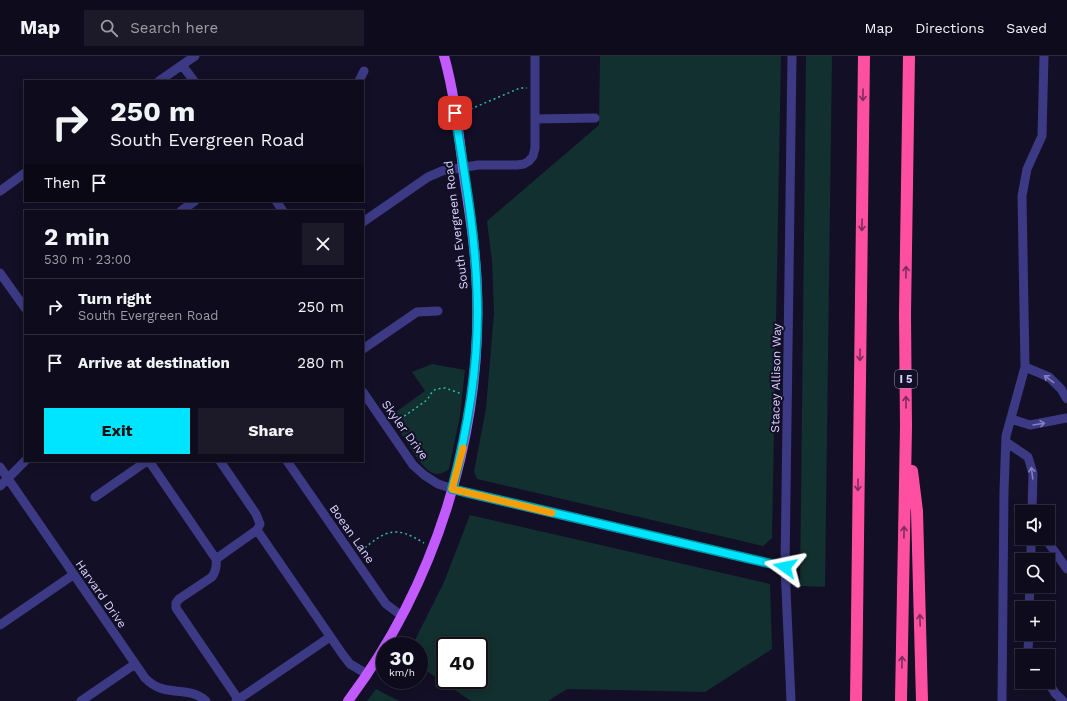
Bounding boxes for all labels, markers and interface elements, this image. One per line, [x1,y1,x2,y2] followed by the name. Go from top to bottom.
[84,10,364,46] search box
[20,16,60,39] text: Map
[98,17,120,39] icon: search
[130,19,218,37] text: Search here
[865,20,893,36] text: Map
[915,20,984,36] text: Directions
[1006,20,1047,36] text: Saved
[859,88,867,101] one-way arrow
[110,95,195,128] text: 250 m
[44,96,96,148] icon: right
[438,96,472,130] pin
[444,102,466,124] icon: arrive
[110,129,304,150] text: South Evergreen Road
[441,160,471,290] street label: South Evergreen Road
[88,172,110,194] icon: arrive
[44,174,80,192] text: Then
[858,218,865,231] one-way arrow
[44,223,110,251] text: 2 min
[302,223,344,265] button: close
[44,252,131,267] text: 530 m · 23:00
[902,266,910,279] one-way arrow
[78,290,151,308] text: Turn right
[44,296,66,318] icon: right
[298,298,344,316] text: 250 m
[78,308,218,323] text: South Evergreen Road
[768,322,784,433] street label: Stacey Allison Way
[856,348,864,361] one-way arrow
[44,352,66,374] icon: arrive
[78,354,230,372] text: Arrive at destination
[297,354,344,372] text: 280 m
[895,370,917,388] road number: I 5
[1044,375,1055,383] one-way arrow
[902,396,910,409] one-way arrow
[379,398,431,462] street label: Skyler Drive
[44,408,190,454] button: Exit
[198,408,344,454] button: Share
[1032,420,1045,428] one-way arrow
[1028,467,1036,480] one-way arrow
[854,478,862,491] one-way arrow
[327,502,377,566] street label: Boean Lane
[1015,505,1055,689] map controls
[1015,505,1055,545] button: sound
[900,526,908,539] one-way arrow
[764,546,806,588] position arrow
[1015,553,1055,593] button: search
[72,557,130,631] street label: Harvard Drive
[1015,601,1055,641] button: +
[916,614,923,627] one-way arrow
[436,637,488,689] speed limit sign: 40
[390,646,414,670] text: 30
[1015,649,1055,689] button: −
[898,656,906,669] one-way arrow
[389,667,415,678] text: km/h

